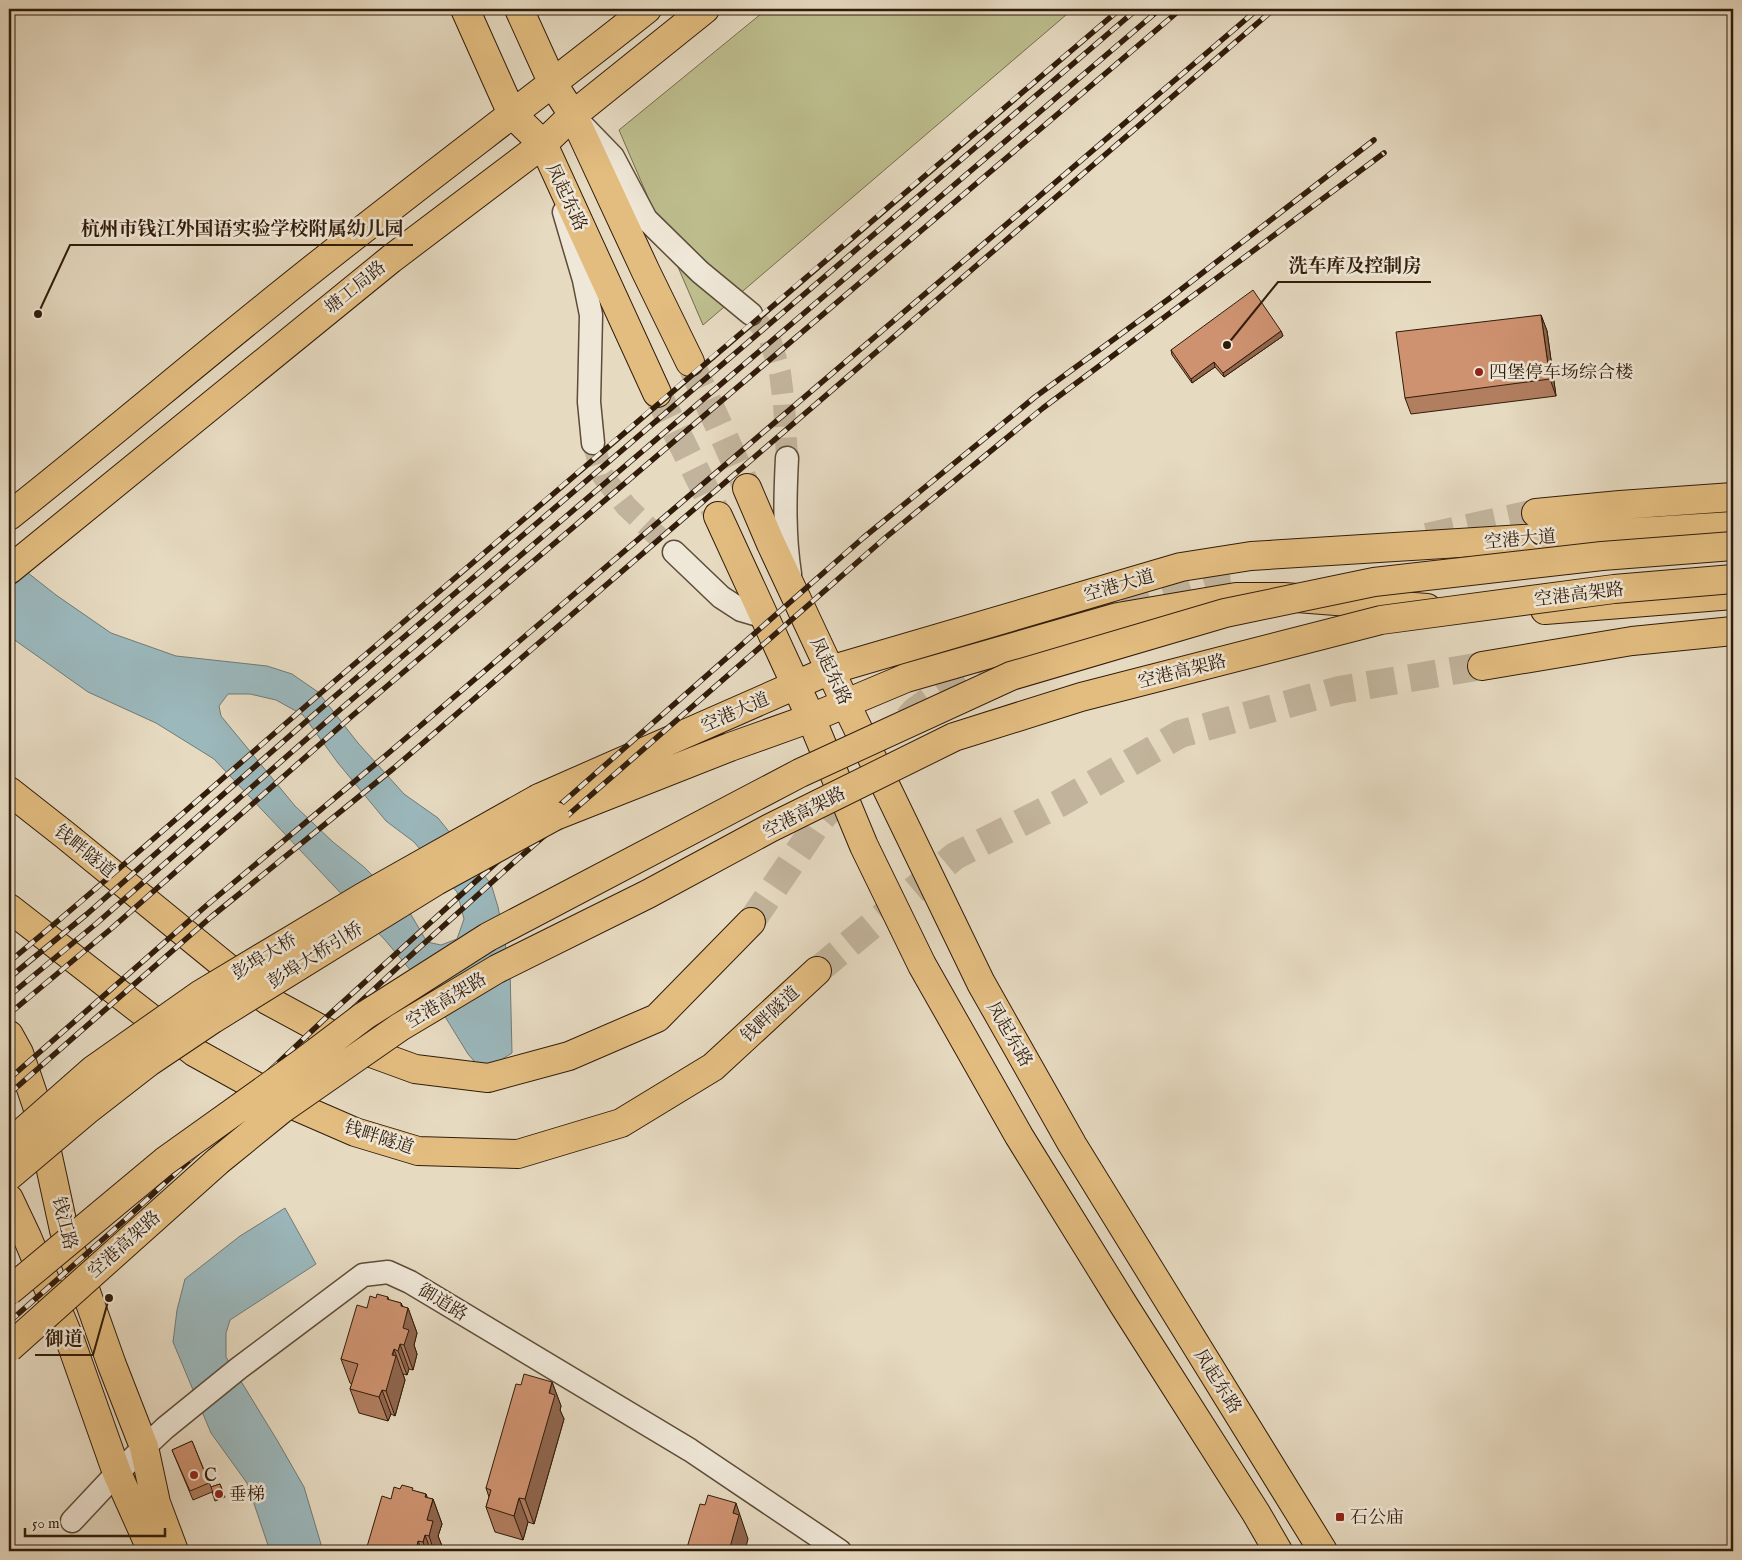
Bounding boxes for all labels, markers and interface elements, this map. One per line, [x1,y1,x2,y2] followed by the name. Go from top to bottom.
[540,160,591,235] street label: 凤起东路
[70,211,413,245] callout: 杭州市钱江外国语实验学校附属幼儿园
[80,218,404,242] text: 杭州市钱江外国语实验学校附属幼儿园
[1278,248,1431,282] callout: 洗车库及控制房
[1288,255,1422,279] text: 洗车库及控制房
[321,257,391,320] street label: 塘工局路
[1489,362,1633,385] place label: 四堡停车场综合楼
[1473,366,1485,378] marker: 四堡停车场综合楼
[1483,526,1557,555] street label: 空港大道
[1082,565,1157,607] street label: 空港大道
[1533,579,1625,612] street label: 空港高架路
[804,634,855,709] street label: 凤起东路
[1136,650,1229,695] street label: 空港高架路
[698,688,773,739] street label: 空港大道
[759,783,850,844] street label: 空港高架路
[49,821,119,884] street label: 钱畔隧道
[263,917,367,993] street label: 彭埠大桥引桥
[228,928,300,984] street label: 彭埠大桥
[402,968,491,1034] street label: 空港高架路
[737,982,805,1048] street label: 钱畔隧道
[981,998,1037,1072] street label: 凤起东路
[341,1116,416,1160] street label: 钱畔隧道
[46,1194,81,1252] street label: 钱江路
[84,1206,166,1284] street label: 空港高架路
[413,1280,471,1327] street label: 御道路
[35,1321,93,1355] callout: 御道
[45,1328,83,1352] text: 御道
[1188,1345,1246,1418] street label: 凤起东路
[204,1465,217,1488] place label: C
[188,1469,200,1481] marker: C
[229,1484,265,1507] place label: 垂梯
[213,1488,225,1500] marker: 垂梯
[25,1505,165,1537] scale bar
[1350,1507,1404,1530] place label: 石公庙
[1334,1511,1346,1523] marker: 石公庙
[32,1514,60,1533] text: 50 m

